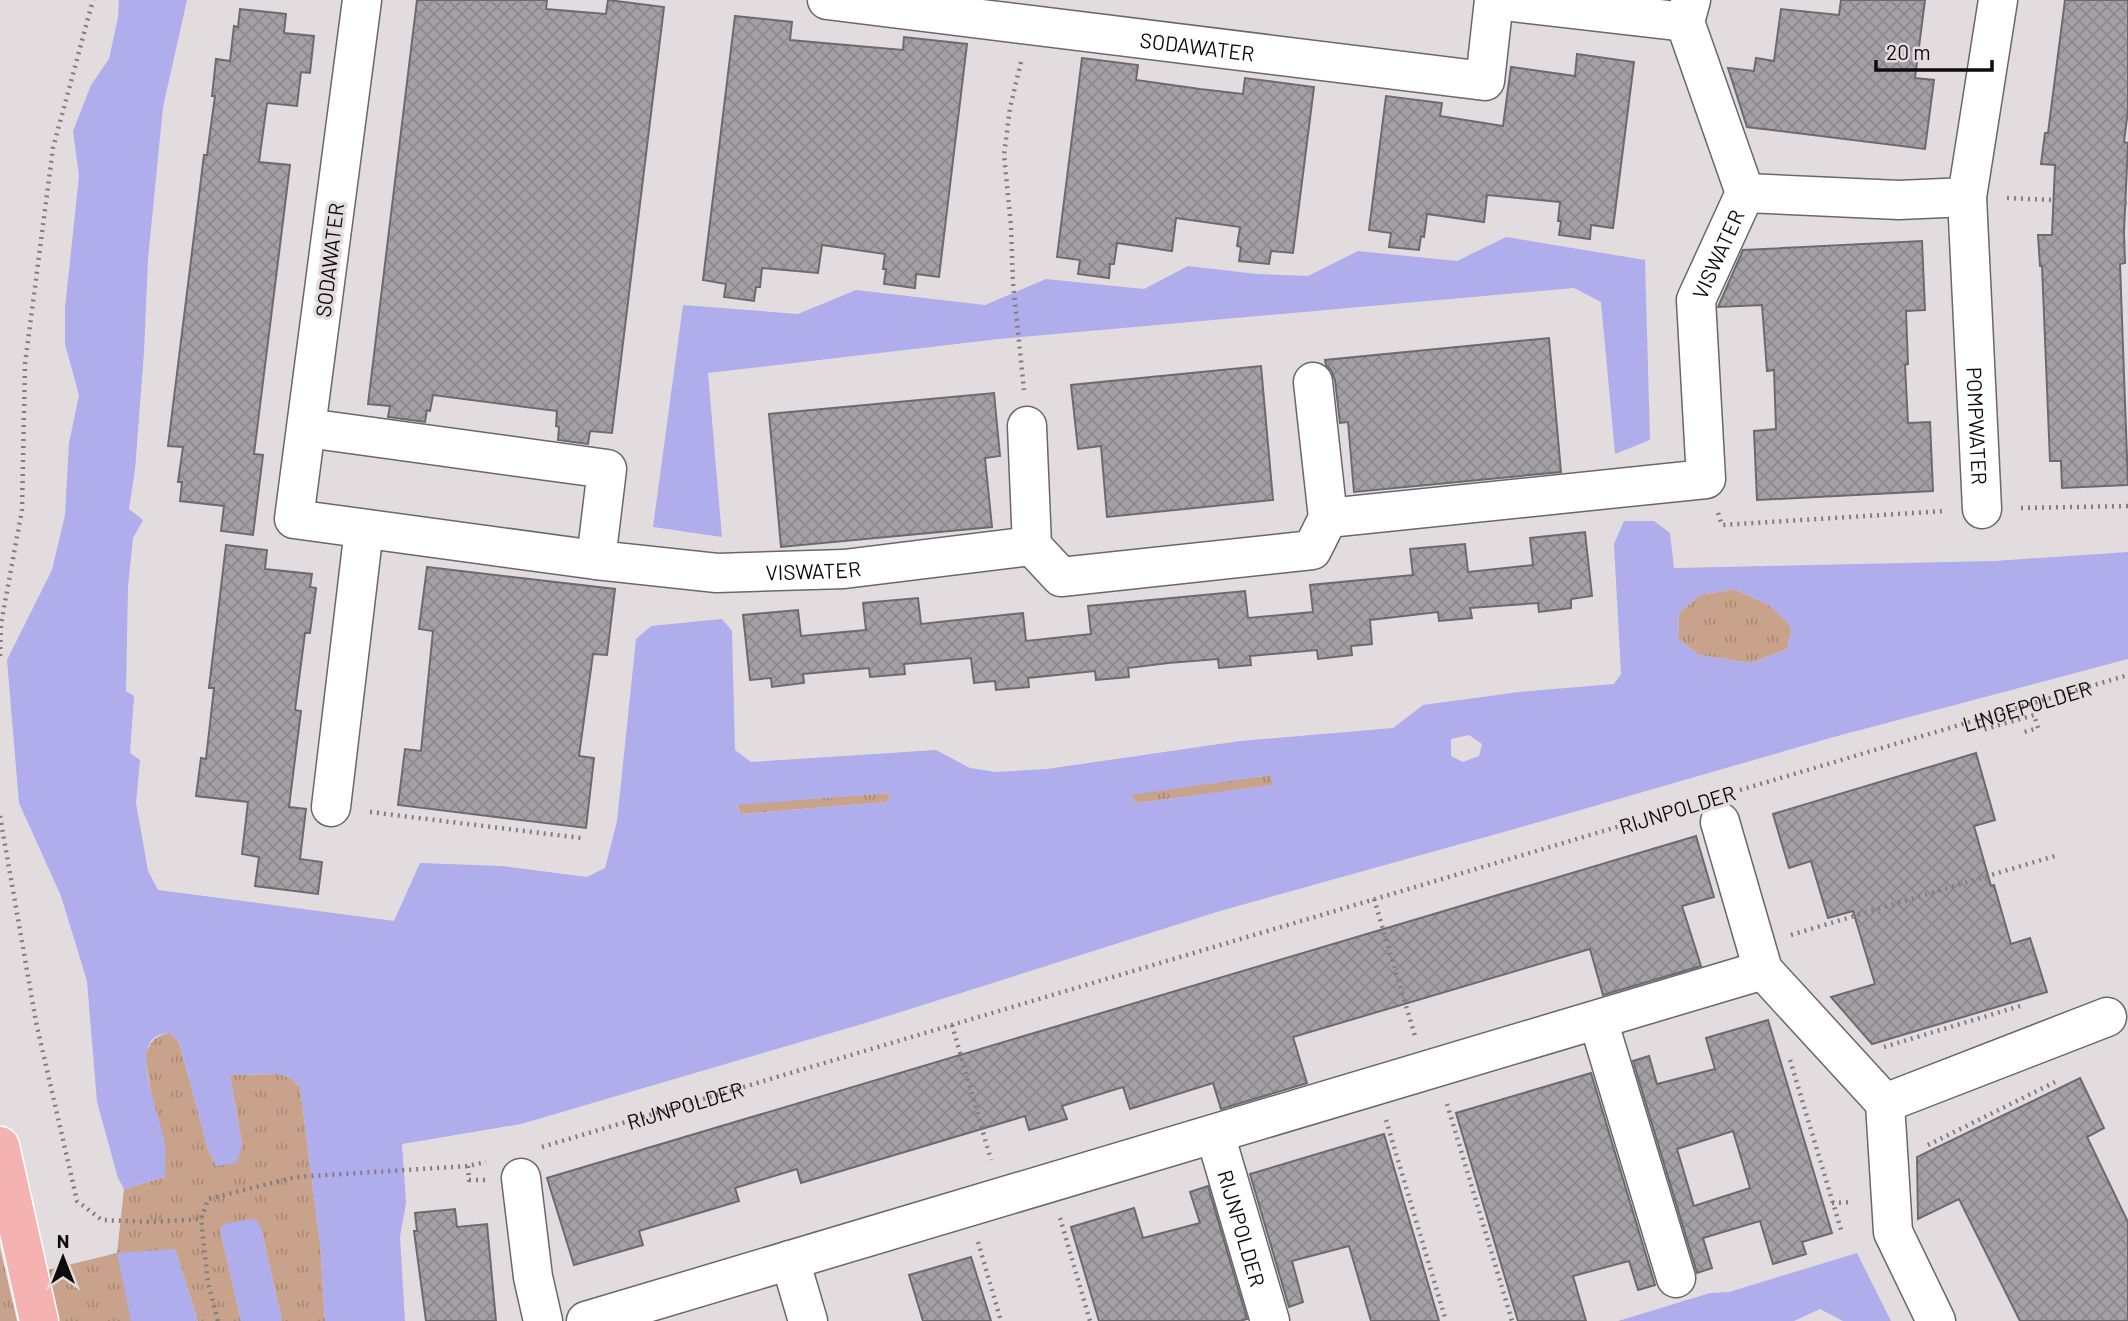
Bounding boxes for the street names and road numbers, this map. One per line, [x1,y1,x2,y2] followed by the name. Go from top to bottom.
[1139,26,1256,65] street label: SODAWATER
[310,201,348,319] street label: SODAWATER
[1686,205,1748,302] street label: VISWATER
[1963,366,1993,485] street label: POMPWATER
[765,555,862,584] street label: VISWATER
[1959,674,2094,736] street label: LINGEPOLDER
[1616,779,1738,839] street label: RIJNPOLDER
[624,1075,746,1134] street label: RIJNPOLDER
[1214,1167,1272,1289] street label: RIJNPOLDER

